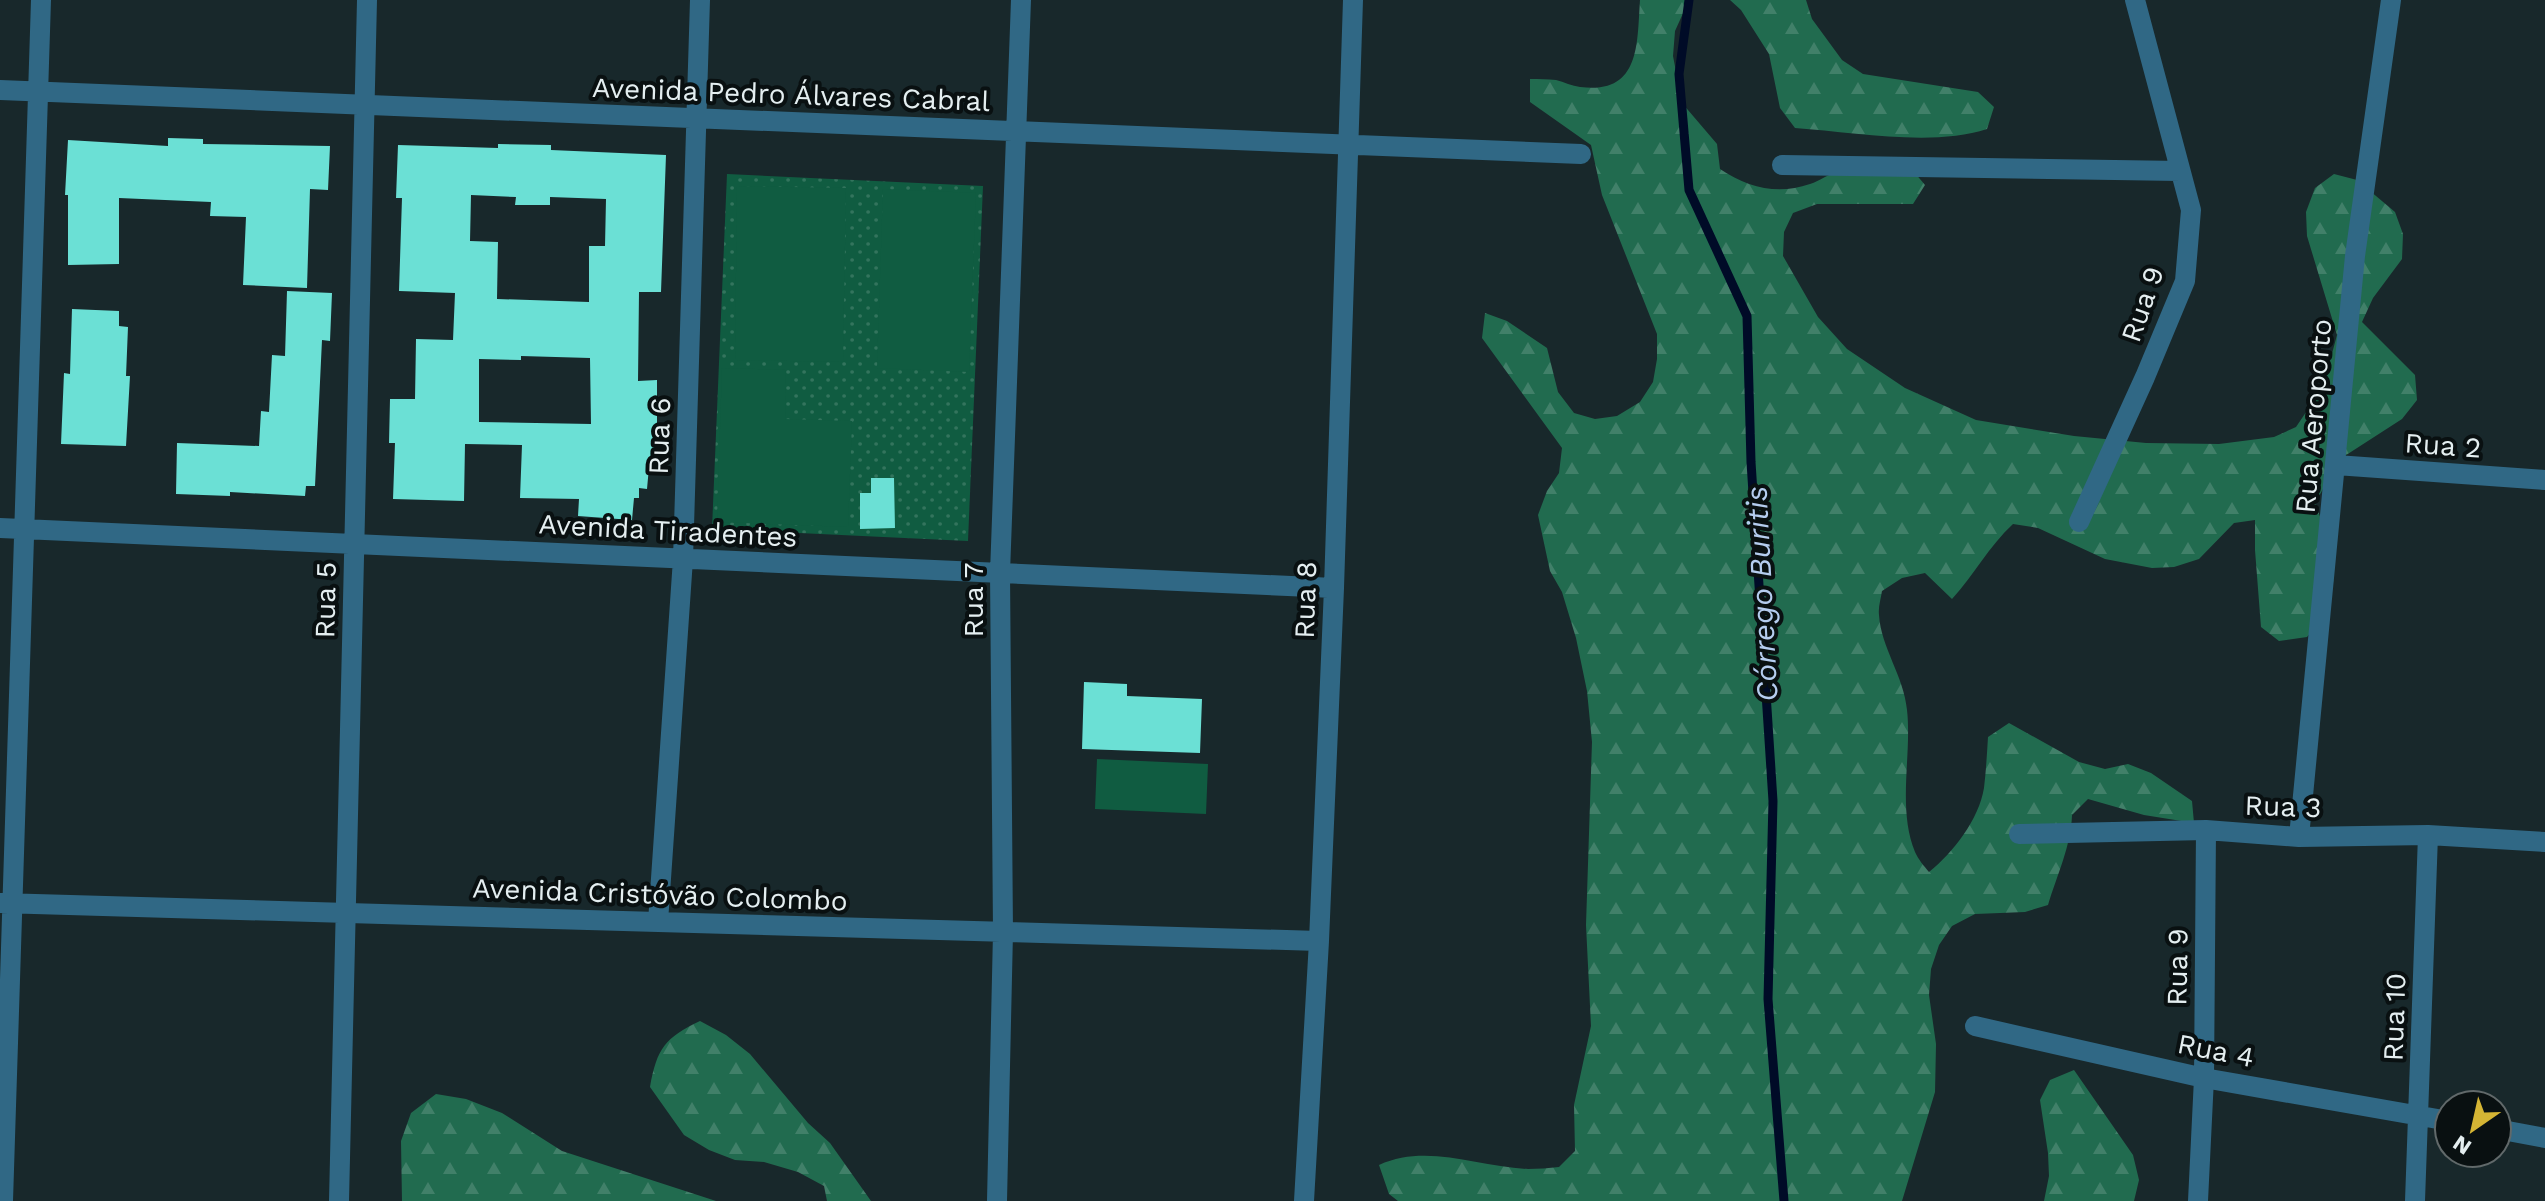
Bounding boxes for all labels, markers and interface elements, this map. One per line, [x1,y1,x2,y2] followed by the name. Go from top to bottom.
[591,71,991,118] street label: Avenida Pedro Álvares Cabral
[2114,262,2171,346] street label: Rua 9
[2289,318,2338,515] street label: Rua Aeroporto
[642,397,677,475] street label: Rua 6
[2404,426,2482,465] street label: Rua 2
[1738,485,1785,703] water label: Córrego Buritis
[538,507,798,554] street label: Avenida Tiradentes
[308,561,343,639] street label: Rua 5
[1288,561,1323,639] street label: Rua 8
[957,563,990,637] street label: Rua 7
[2244,789,2322,824] street label: Rua 3
[472,871,848,918] street label: Avenida Cristóvão Colombo
[2160,928,2195,1006] street label: Rua 9
[2376,972,2413,1062] street label: Rua 10
[2175,1027,2257,1074] street label: Rua 4
[2433,1089,2513,1169] north arrow
[2448,1130,2476,1160] text: N

